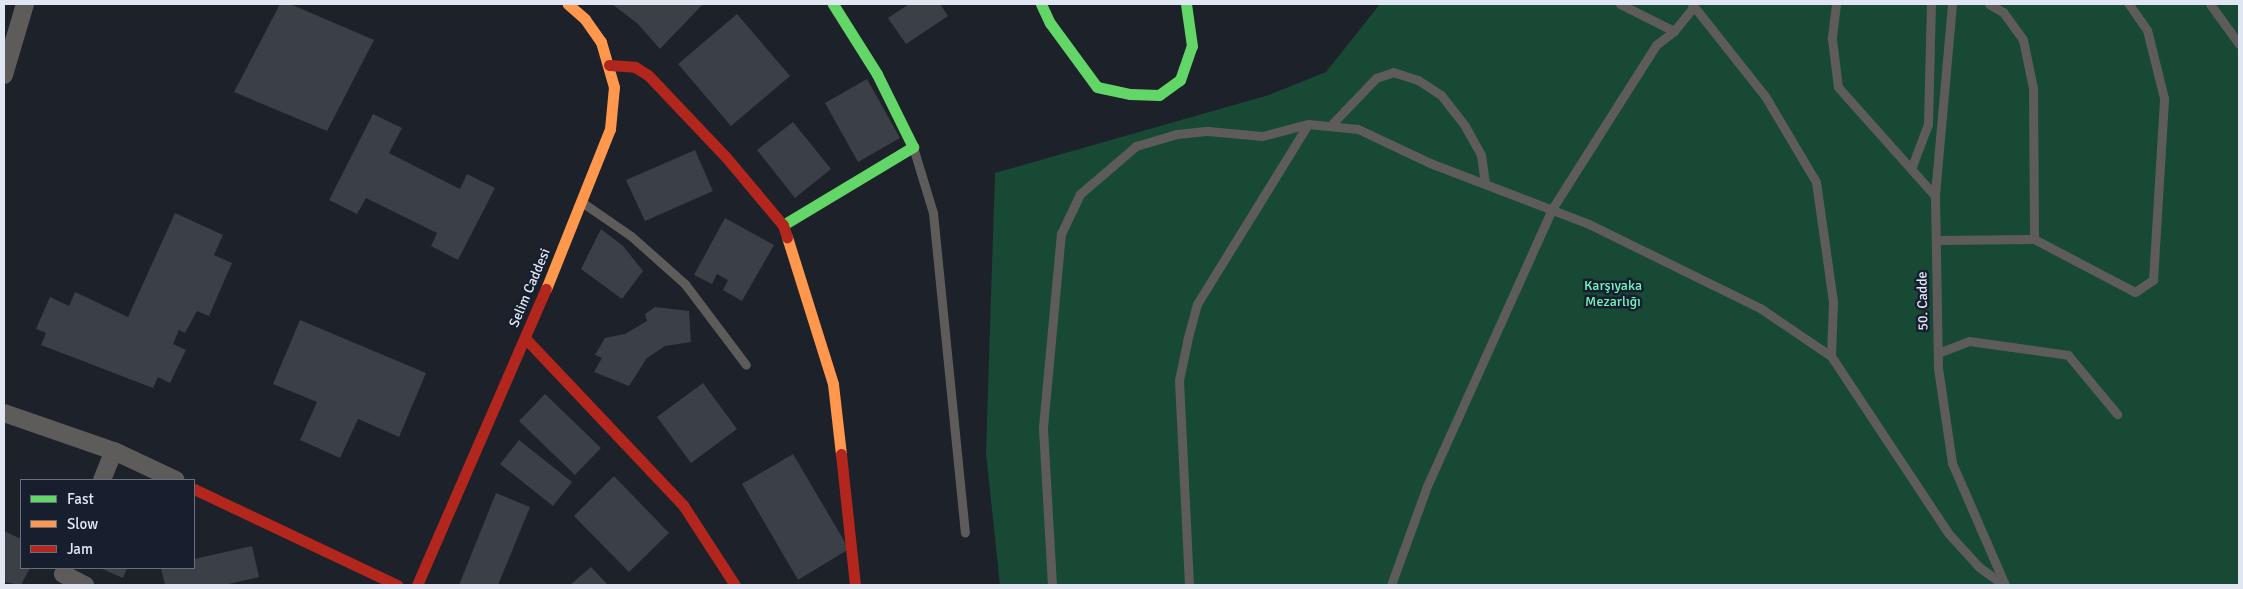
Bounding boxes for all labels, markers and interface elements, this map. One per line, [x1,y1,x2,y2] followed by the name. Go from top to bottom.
[506,246,554,330] street label: Selim Caddesi
[1914,271,1932,331] street label: 50. Cadde
[1584,278,1642,310] park label: Karşıyaka Mezarlığı
[20,479,195,569] legend
[67,490,94,508] text: Fast
[67,515,98,533] text: Slow
[67,540,93,558] text: Jam

